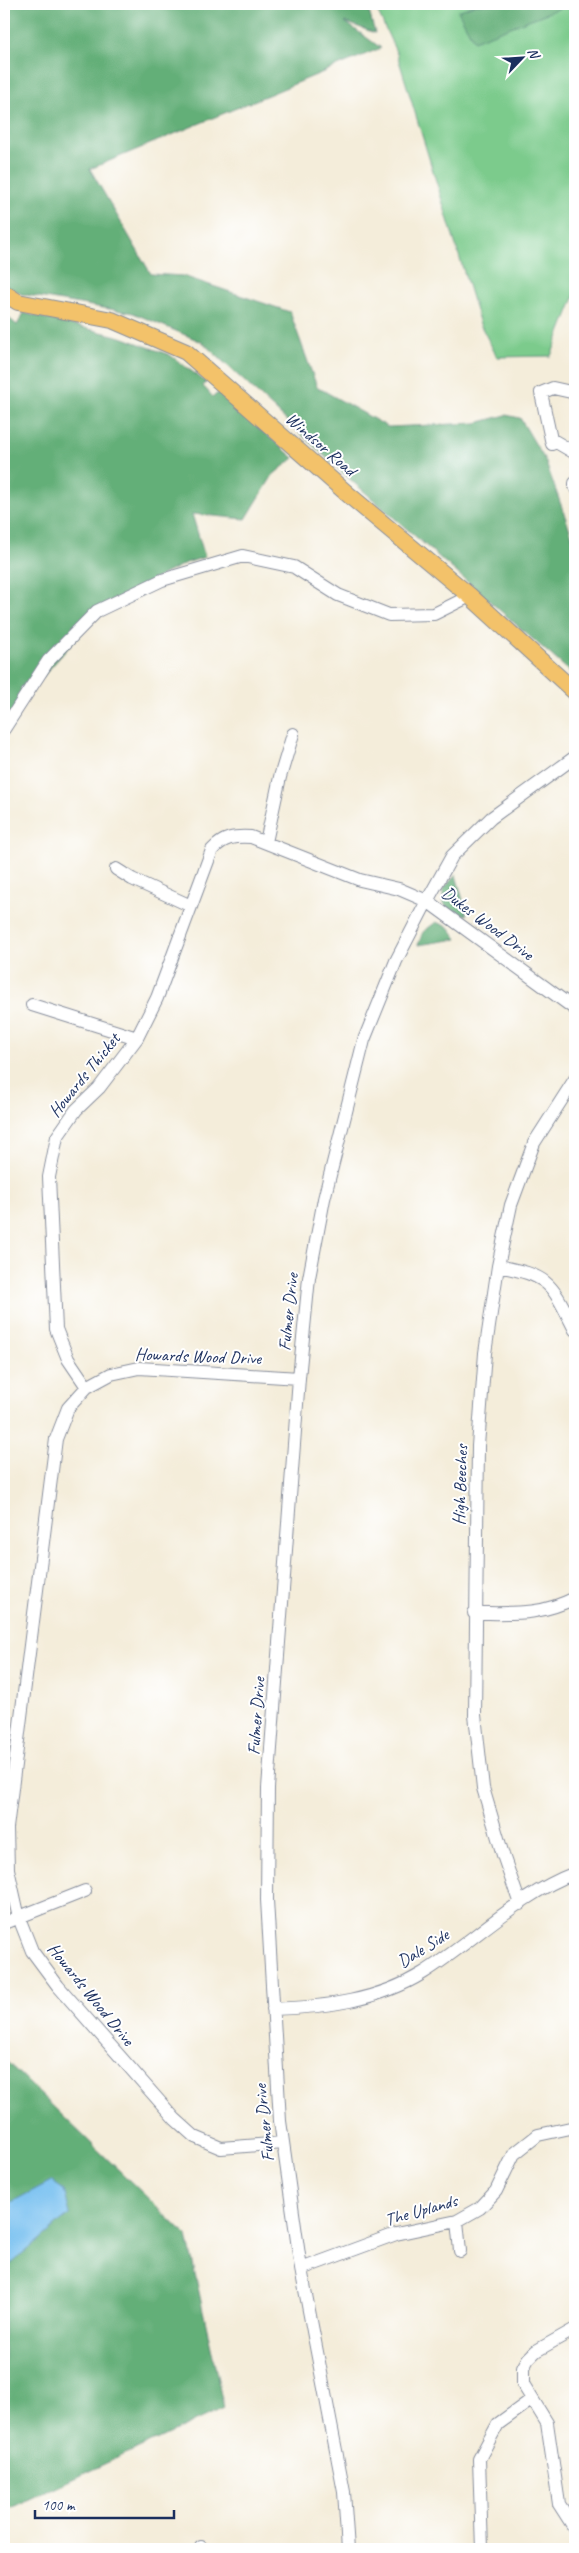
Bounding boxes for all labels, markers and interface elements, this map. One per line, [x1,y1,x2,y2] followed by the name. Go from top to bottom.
[496,32,546,82] north arrow
[524,45,544,62] text: N
[281,407,363,482] street label: Windsor Road
[438,881,539,965] street label: Dukes Wood Drive
[43,1027,126,1121] street label: Howards Thicket
[273,1271,303,1352] street label: Fulmer Drive
[135,1343,263,1369] street label: Howards Wood Drive
[448,1443,472,1526] street label: High Beeches
[242,1675,270,1756] street label: Fulmer Drive
[393,1923,454,1972] street label: Dale Side
[43,1938,140,2051] street label: Howards Wood Drive
[249,2082,279,2163] street label: Fulmer Drive
[382,2189,461,2231] street label: The Uplands
[35,2488,174,2520] scale bar
[42,2496,76,2515] text: 100 m

